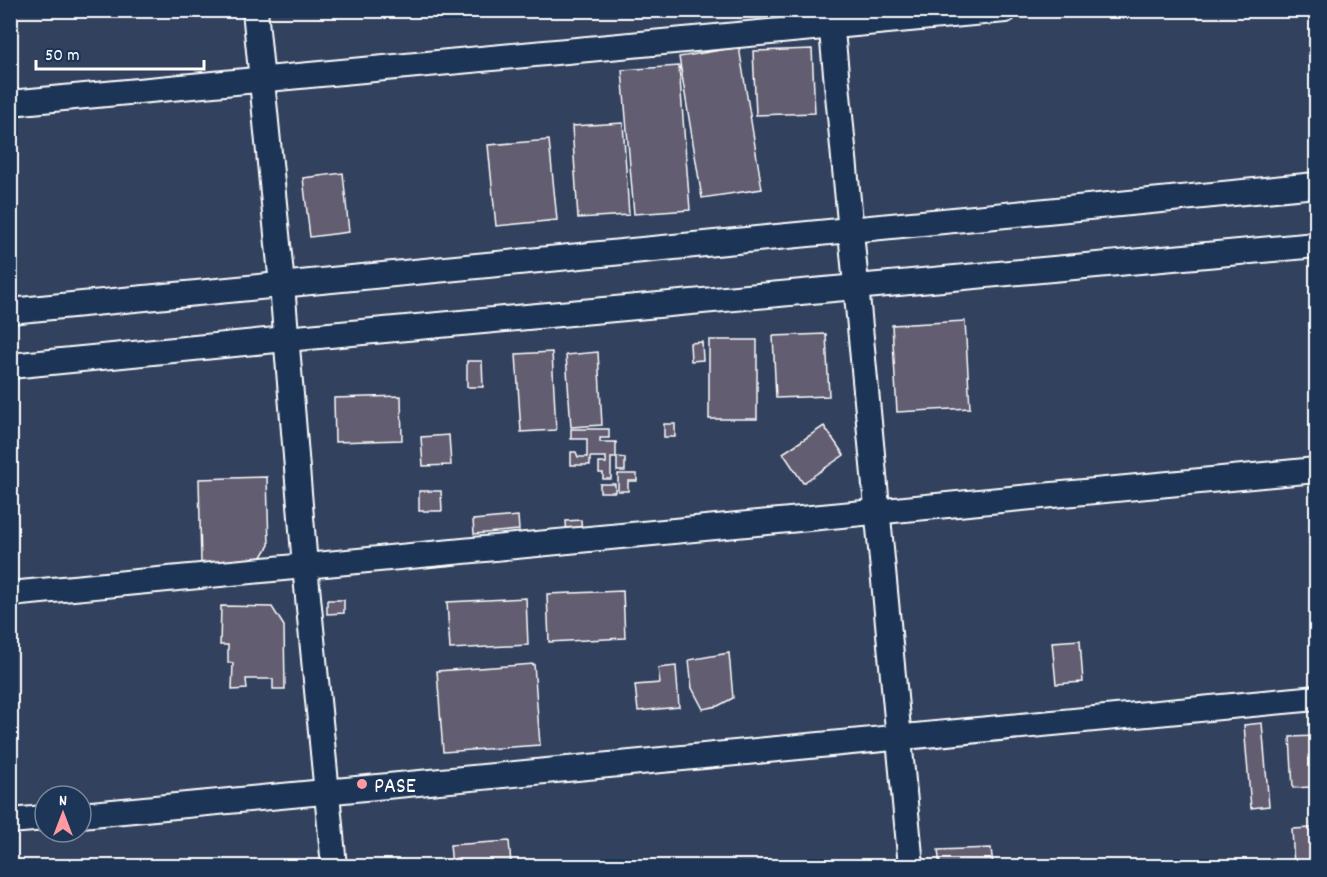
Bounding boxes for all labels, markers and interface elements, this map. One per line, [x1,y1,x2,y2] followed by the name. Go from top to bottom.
[36,33,204,71] scale bar
[45,44,80,69] text: 50 m
[374,772,416,803] place label: PASE
[355,777,369,791] marker: PASE
[33,784,93,844] north arrow
[59,790,67,813] text: N

